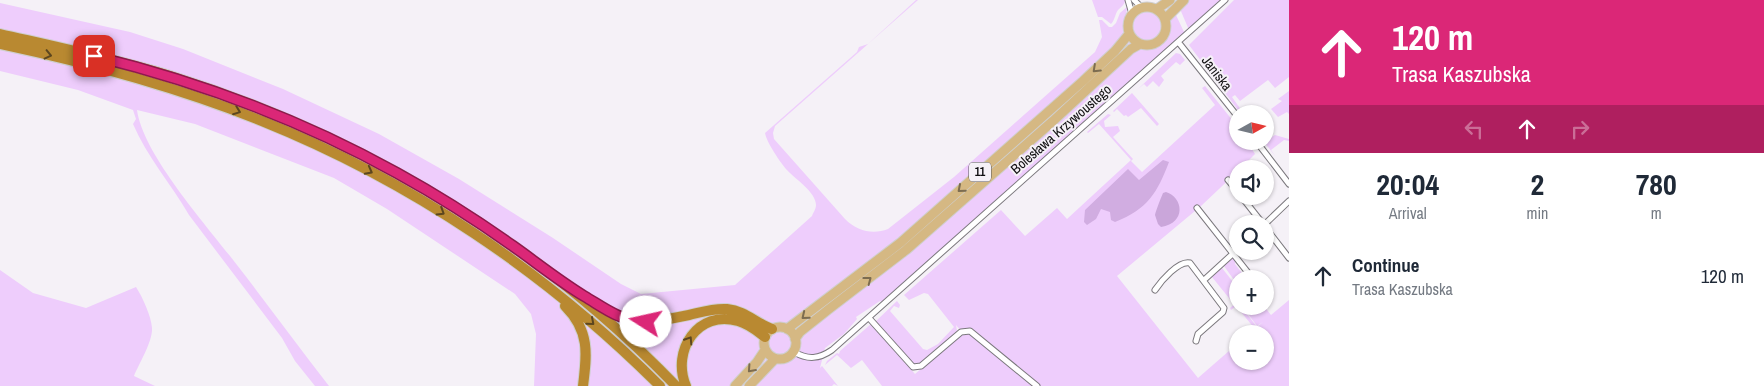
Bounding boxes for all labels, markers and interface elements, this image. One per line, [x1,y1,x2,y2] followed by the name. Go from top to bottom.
[1392,14,1473,61] text: 120 m
[1309,20,1374,85] icon: ahead
[73,35,115,77] pin
[80,42,108,70] icon: arrive
[43,49,52,60] one-way arrow
[1198,52,1237,95] street label: Janiska
[1392,59,1531,89] text: Trasa Kaszubska
[1092,63,1101,72] one-way arrow
[1007,80,1115,178] street label: Bolesława Krzywoustego
[232,105,240,115] one-way arrow
[1229,105,1274,150] north arrow
[1229,105,1274,370] map controls
[1460,115,1488,143] icon: left
[1513,115,1541,143] icon: ahead
[1566,115,1594,143] icon: right
[1229,160,1274,205] button: sound
[969,162,991,182] road number: 11
[1376,164,1439,204] text: 20:04
[1531,164,1544,204] text: 2
[1636,164,1677,204] text: 780
[364,165,373,175] one-way arrow
[958,183,967,192] one-way arrow
[1389,202,1427,224] text: Arrival
[1526,202,1548,224] text: min
[1651,202,1662,224] text: m
[436,206,445,216] one-way arrow
[1229,215,1274,260] button: search
[1352,252,1420,278] text: Continue
[1309,262,1337,290] icon: ahead
[1701,263,1744,289] text: 120 m
[1229,270,1274,315] button: +
[862,277,872,286] one-way arrow
[1352,278,1453,300] text: Trasa Kaszubska
[619,295,671,347] position arrow
[802,310,811,318] one-way arrow
[586,316,595,325] one-way arrow
[1229,325,1274,370] button: −
[683,336,692,346] one-way arrow
[748,363,757,372] one-way arrow

